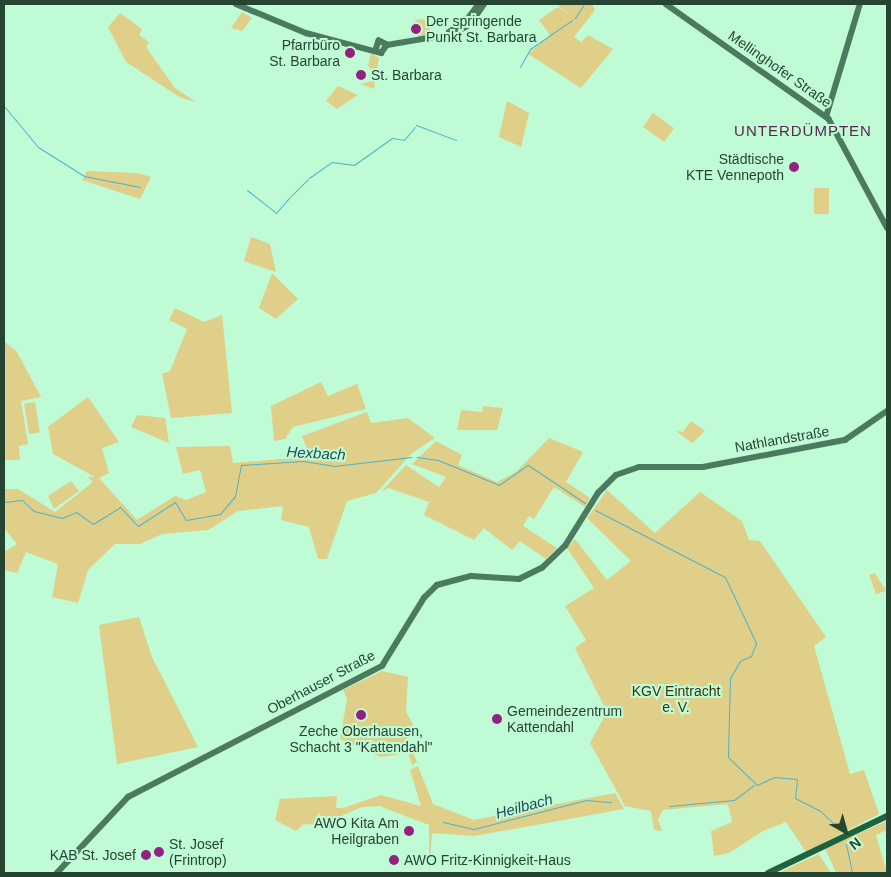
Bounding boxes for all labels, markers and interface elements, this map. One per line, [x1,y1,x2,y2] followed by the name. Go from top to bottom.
[426,13,537,46] place label: Der springende Punkt St. Barbara
[410,23,422,35] marker: Der springende Punkt St. Barbara
[725,27,835,111] street label: Mellinghofer Straße
[269,37,340,70] place label: Pfarrbüro St. Barbara
[344,47,356,59] marker: Pfarrbüro St. Barbara
[371,67,442,83] place label: St. Barbara
[355,69,367,81] marker: St. Barbara
[733,122,873,140] district label: UNTERDÜMPTEN
[686,151,784,184] place label: Städtische KTE Vennepoth
[788,161,800,173] marker: Städtische KTE Vennepoth
[733,422,831,456] street label: Nathlandstraße
[286,442,346,464] water label: Hexbach
[264,646,378,718] street label: Oberhauser Straße
[632,683,720,716] park label: KGV Eintracht e. V.
[507,703,622,736] place label: Gemeindezentrum Kattendahl
[355,709,367,721] marker: Zeche Oberhausen, Schacht 3 "Kattendahl"
[491,713,503,725] marker: Gemeindezentrum Kattendahl
[289,723,433,756] place label: Zeche Oberhausen, Schacht 3 "Kattendahl"
[493,790,555,822] water label: Heilbach
[821,807,871,857] north arrow
[313,815,399,848] place label: AWO Kita Am Heilgraben
[403,825,415,837] marker: AWO Kita Am Heilgraben
[846,834,864,853] text: N
[169,836,227,869] place label: St. Josef (Frintrop)
[153,846,165,858] marker: St. Josef (Frintrop)
[50,847,136,863] place label: KAB St. Josef
[140,849,152,861] marker: KAB St. Josef
[404,852,571,868] place label: AWO Fritz-Kinnigkeit-Haus
[388,854,400,866] marker: AWO Fritz-Kinnigkeit-Haus

